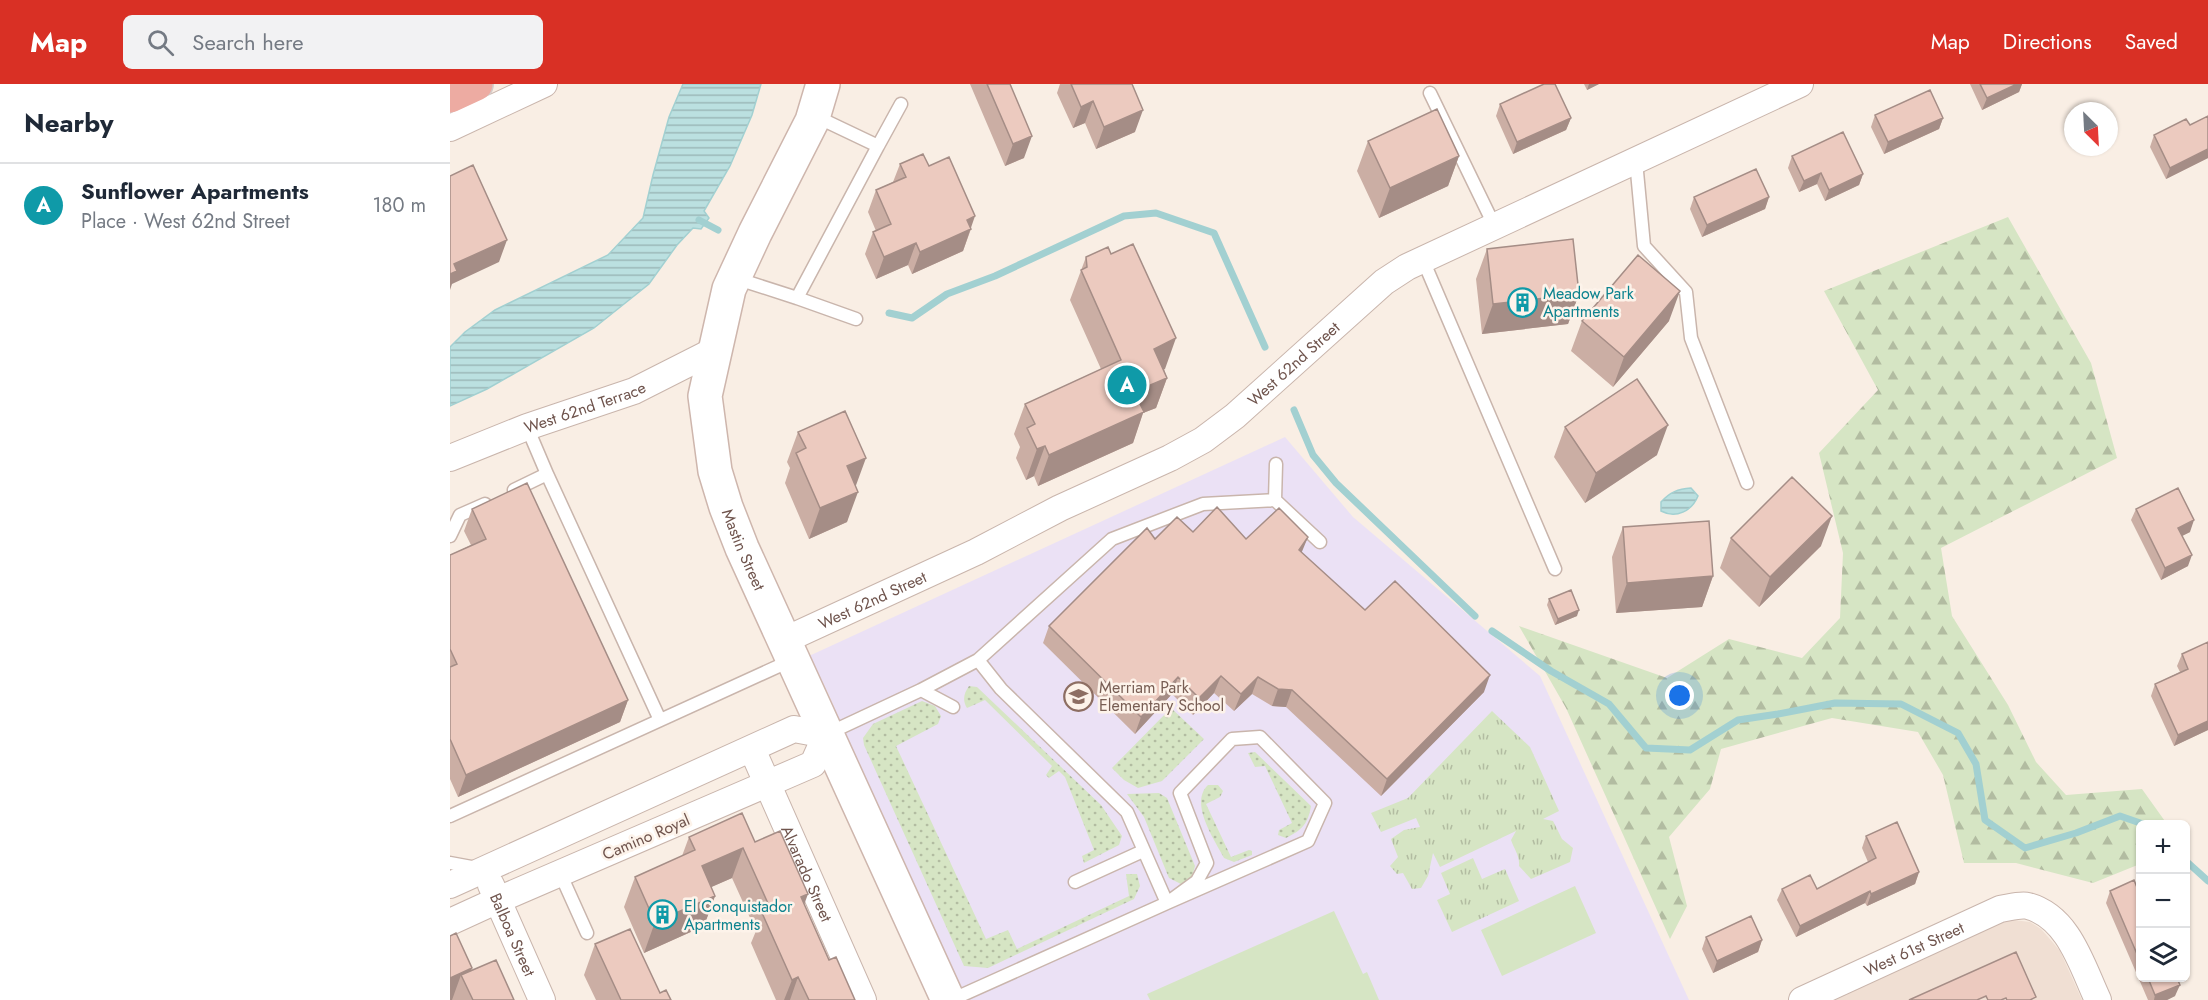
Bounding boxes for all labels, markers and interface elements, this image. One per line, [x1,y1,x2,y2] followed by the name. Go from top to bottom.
[123,15,543,69] search box
[30,22,87,63] text: Map
[144,26,177,59] icon: search
[192,26,304,58] text: Search here
[1931,27,1970,57] text: Map
[2003,27,2092,57] text: Directions
[2125,27,2178,57] text: Saved
[2064,102,2118,156] north arrow
[24,104,113,142] text: Nearby
[81,175,309,207] text: Sunflower Apartments
[36,191,51,220] text: A
[372,191,426,220] text: 180 m
[81,207,290,236] text: Place · West 62nd Street
[1543,282,1635,323] place label: Meadow Park Apartments
[1506,286,1538,318] building icon: Meadow Park Apartments
[1242,316,1345,411] street label: West 62nd Street
[1108,362,1146,408] pin: A
[521,375,650,439] street label: West 62nd Terrace
[716,505,771,594] street label: Mastin Street
[814,565,930,635] street label: West 62nd Street
[1099,676,1224,717] place label: Merriam Park Elementary School
[1062,680,1094,712] school or university icon: Merriam Park Elementary School
[1665,681,1694,710] your location
[599,808,693,866] street label: Camino Royal
[2136,820,2190,982] map controls
[2136,820,2190,874] button: +
[776,822,838,925] street label: Alvarado Street
[2136,874,2190,928] button: −
[484,889,541,980] street label: Balboa Street
[684,895,793,936] place label: El Conquistador Apartments
[647,899,679,931] building icon: El Conquistador Apartments
[1860,916,1968,982] street label: West 61st Street
[2136,928,2190,982] button: layers

